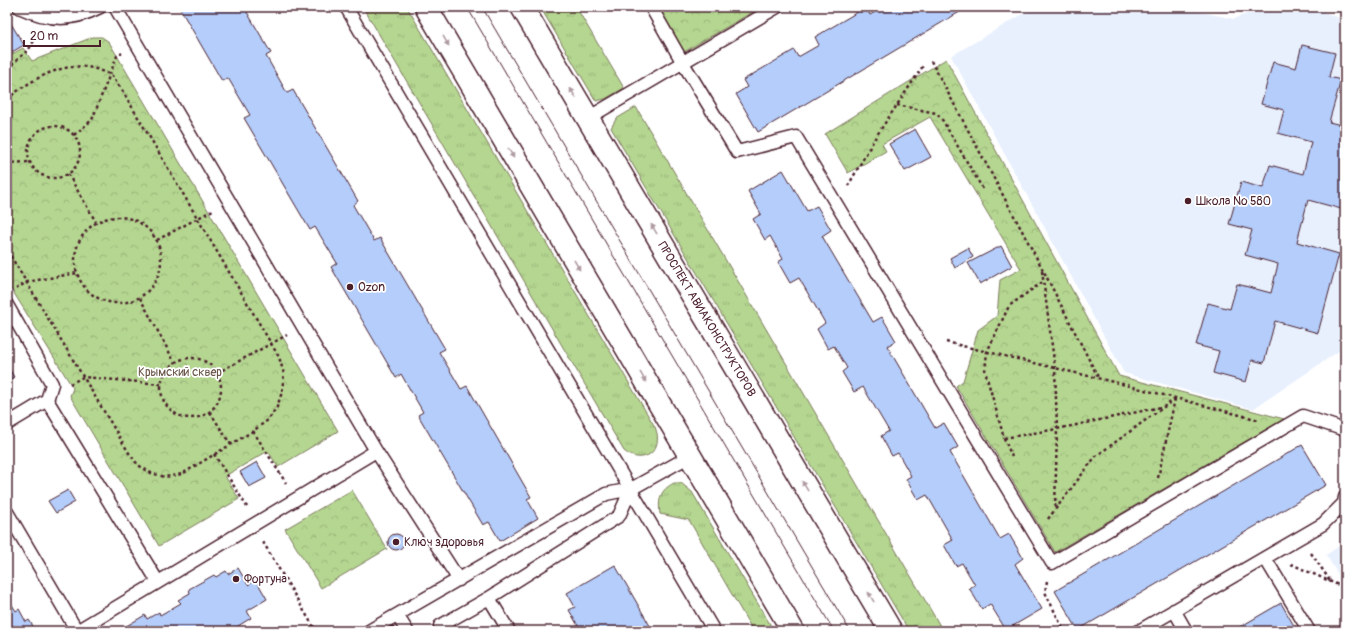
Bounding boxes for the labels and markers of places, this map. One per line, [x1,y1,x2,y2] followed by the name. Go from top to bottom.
[1196,194,1271,209] place label: Школа № 580
[1183,196,1193,206] marker: Школа № 580
[358,280,385,295] place label: Ozon
[345,282,355,292] marker: Ozon
[404,535,484,550] place label: Ключ здоровья
[391,537,401,547] marker: Ключ здоровья
[244,572,287,587] place label: Фортуна
[231,574,241,584] marker: Фортуна

